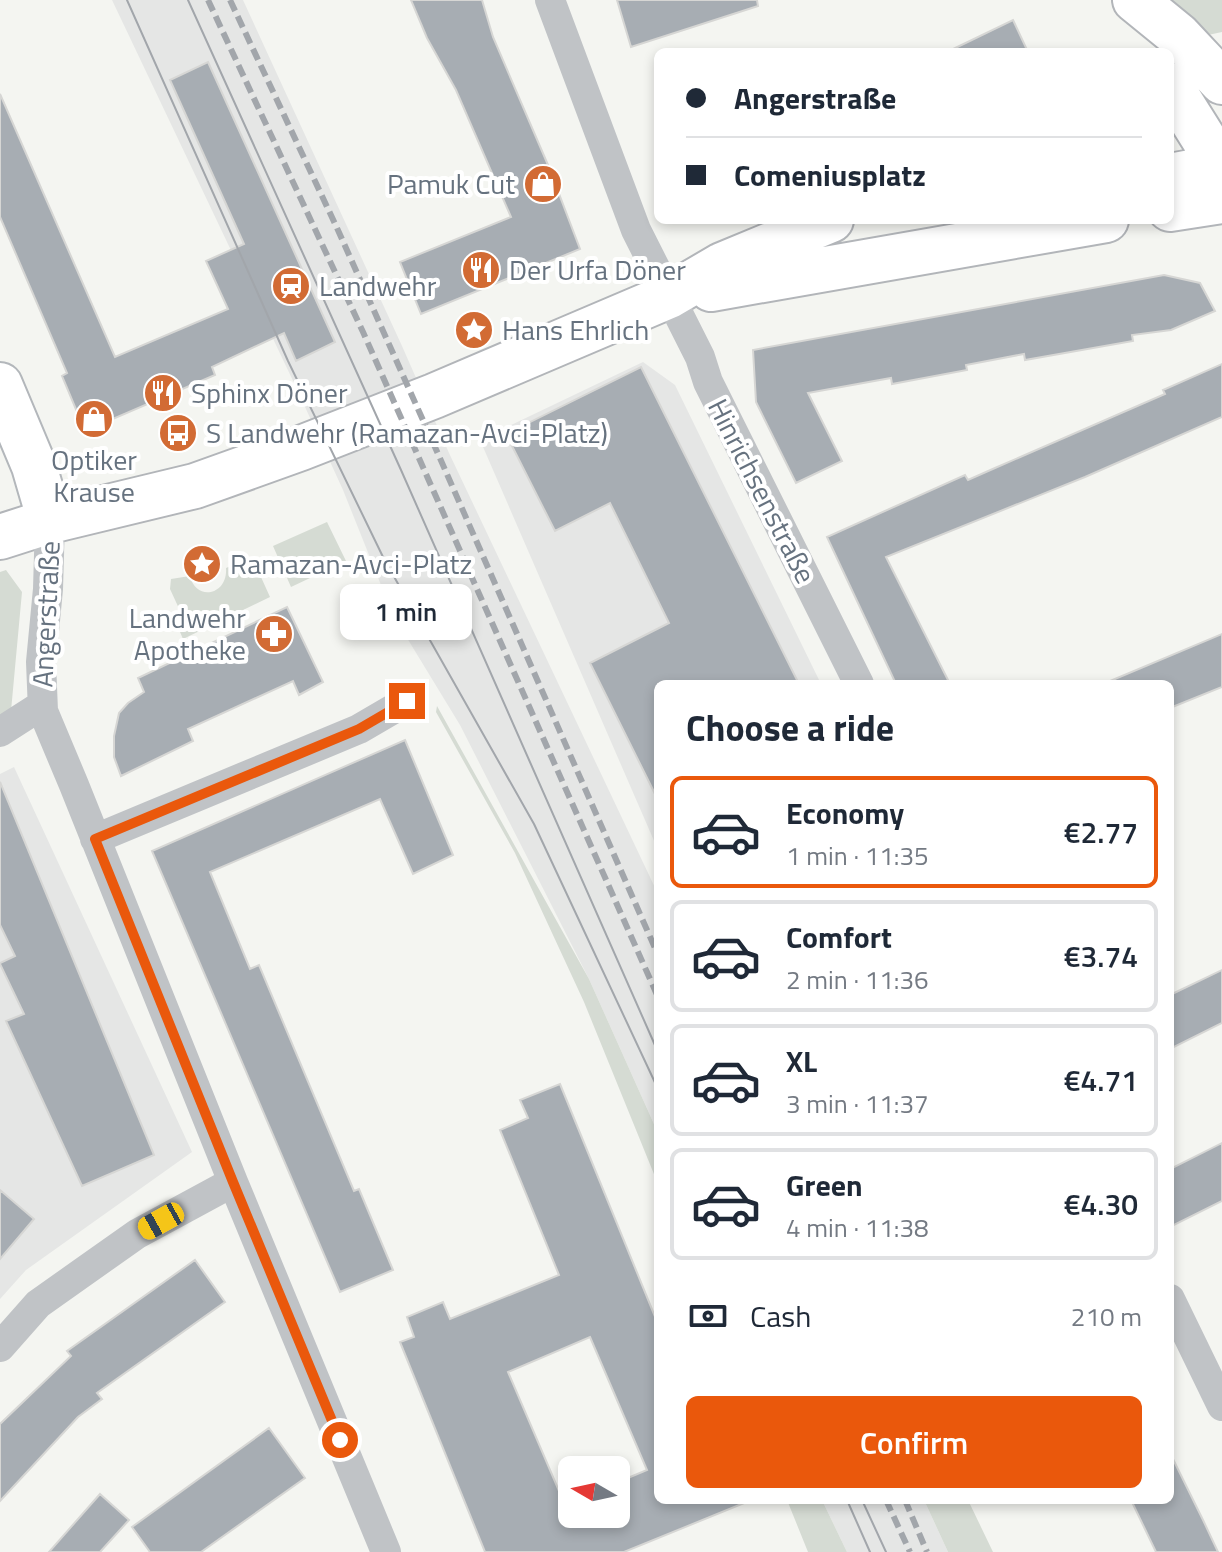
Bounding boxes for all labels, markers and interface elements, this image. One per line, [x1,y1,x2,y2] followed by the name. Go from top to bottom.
[734,75,896,121] text: Angerstraße
[734,152,926,198] text: Comeniusplatz
[387,162,515,205] place label: Pamuk Cut
[522,163,564,205] shop icon: Pamuk Cut
[509,248,686,291] place label: Der Urfa Döner
[460,249,502,291] restaurant icon: Der Urfa Döner
[319,264,437,307] place label: Landwehr
[270,265,312,307] station icon: Landwehr
[502,308,649,351] place label: Hans Ehrlich
[453,309,495,351] place icon: Hans Ehrlich
[191,371,348,414] place label: Sphinx Döner
[142,372,184,414] restaurant icon: Sphinx Döner
[697,391,827,591] street label: Hinrichsenstraße
[73,398,115,440] shop icon: Optiker Krause
[206,411,608,454] place label: S Landwehr (Ramazan-Avci-Platz)
[157,412,199,454] bus stop icon: S Landwehr (Ramazan-Avci-Platz)
[51,438,137,513] place label: Optiker Krause
[20,540,71,688] street label: Angerstraße
[230,542,472,585] place label: Ramazan-Avci-Platz
[181,543,223,585] place icon: Ramazan-Avci-Platz
[341,585,473,641] callout: 1 min
[375,592,437,631] text: 1 min
[129,596,246,671] place label: Landwehr Apotheke
[253,613,295,655] pharmacy icon: Landwehr Apotheke
[389,683,425,719] route end
[686,700,894,755] text: Choose a ride
[786,790,904,836] text: Economy
[690,796,762,868] icon: car
[1064,809,1138,855] text: €2.77
[786,836,929,875] text: 1 min · 11:35
[786,914,892,960] text: Comfort
[690,920,762,992] icon: car
[1064,933,1138,979] text: €3.74
[786,960,929,999] text: 2 min · 11:36
[786,1038,817,1084] text: XL
[690,1044,762,1116] icon: car
[1064,1057,1138,1103] text: €4.71
[786,1084,929,1123] text: 3 min · 11:37
[786,1162,863,1208] text: Green
[690,1168,762,1240] icon: car
[1064,1181,1138,1227] text: €4.30
[134,1199,188,1243] car
[786,1208,929,1247] text: 4 min · 11:38
[750,1293,811,1339] text: Cash
[686,1294,730,1338] icon: cash
[1071,1297,1142,1336] text: 210 m
[686,1396,1142,1488] button: Confirm
[322,1422,358,1458] route start
[558,1456,630,1528] north arrow
[558,1456,630,1528] map controls

